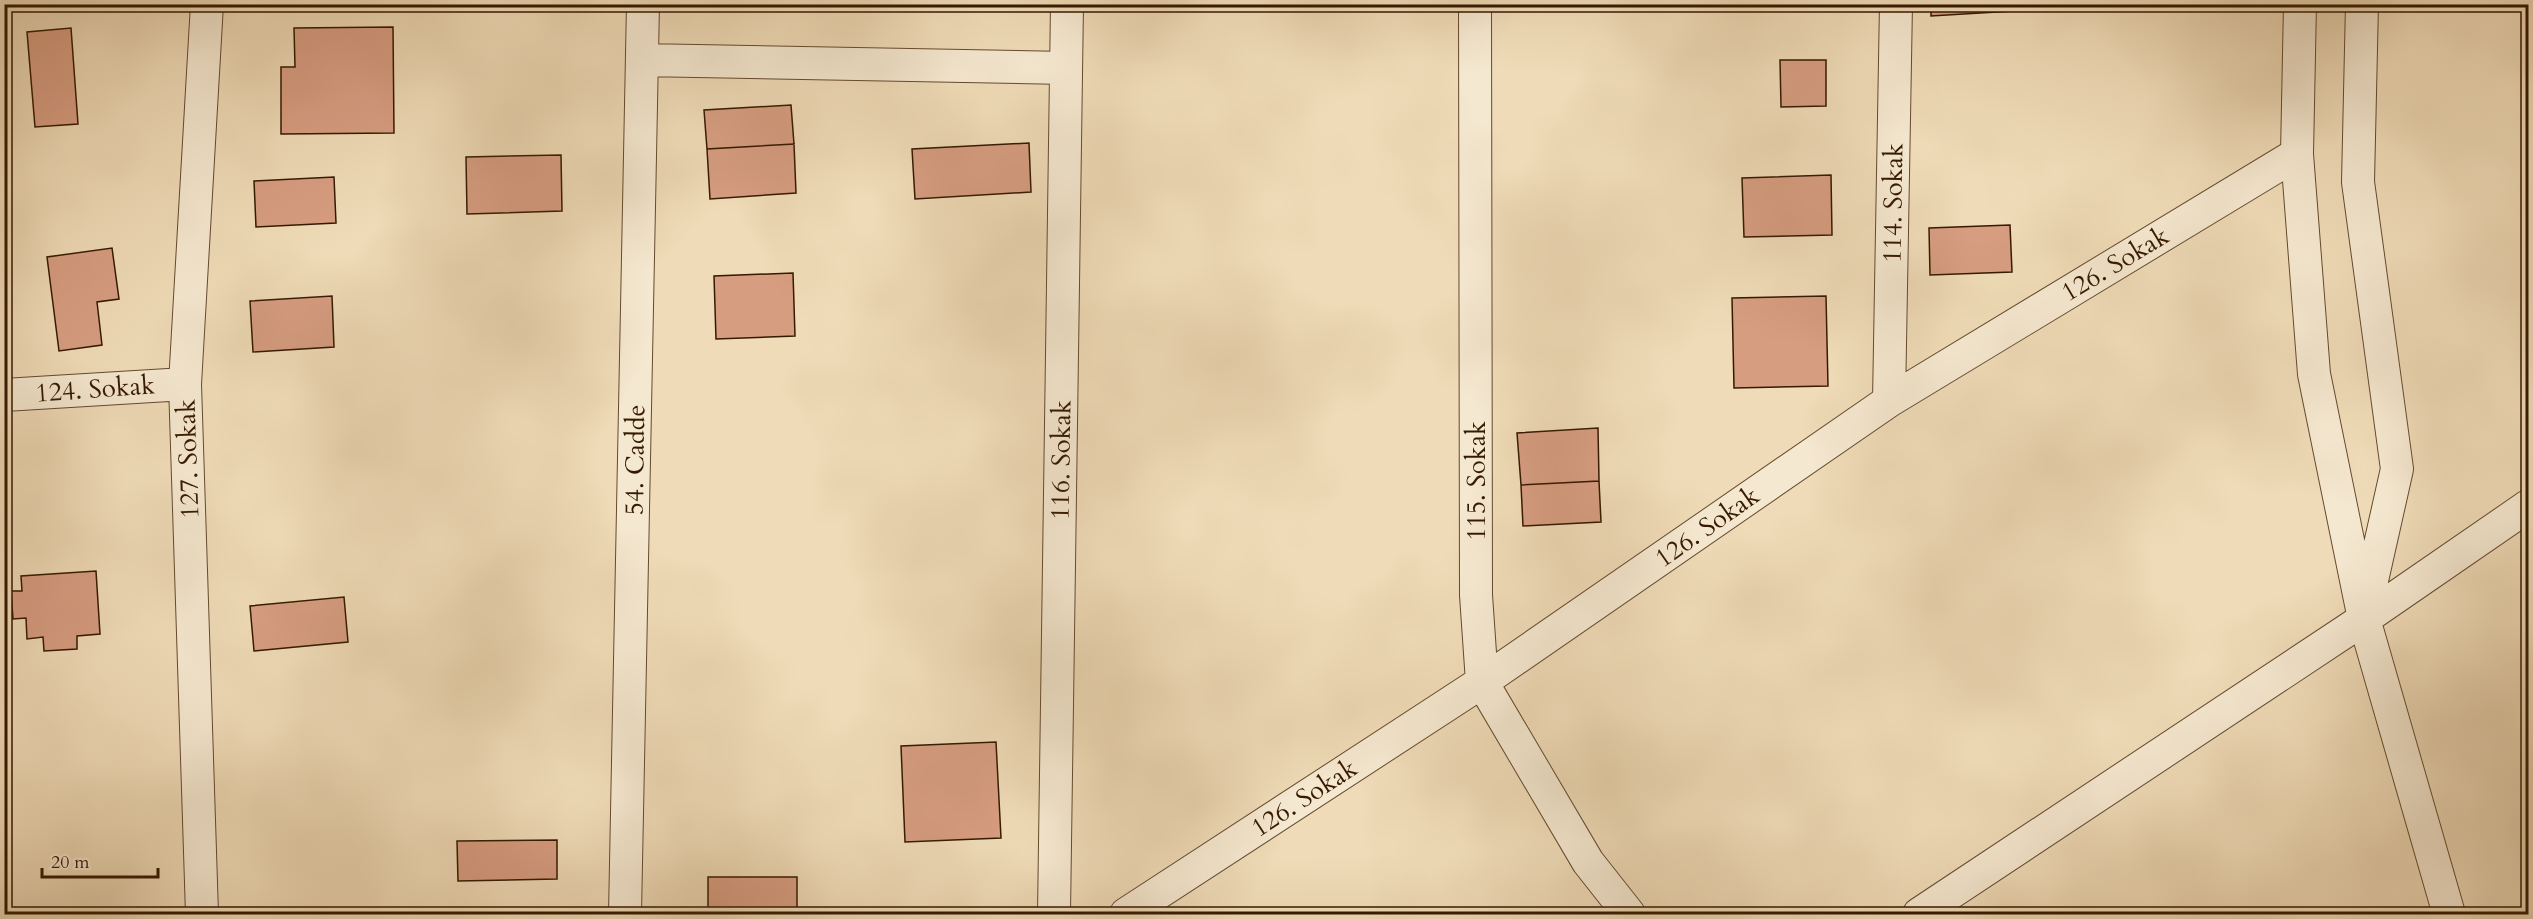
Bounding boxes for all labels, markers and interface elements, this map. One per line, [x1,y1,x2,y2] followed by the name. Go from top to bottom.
[1874,143,1912,263] street label: 114. Sokak
[2055,218,2175,310] street label: 126. Sokak
[34,367,156,411] street label: 124. Sokak
[168,399,208,519] street label: 127. Sokak
[1042,400,1080,520] street label: 116. Sokak
[617,404,653,516] street label: 54. Cadde
[1459,421,1494,541] street label: 115. Sokak
[1648,478,1766,576] street label: 126. Sokak
[1244,751,1364,845] street label: 126. Sokak
[42,841,158,879] scale bar
[51,850,90,875] text: 20 m

